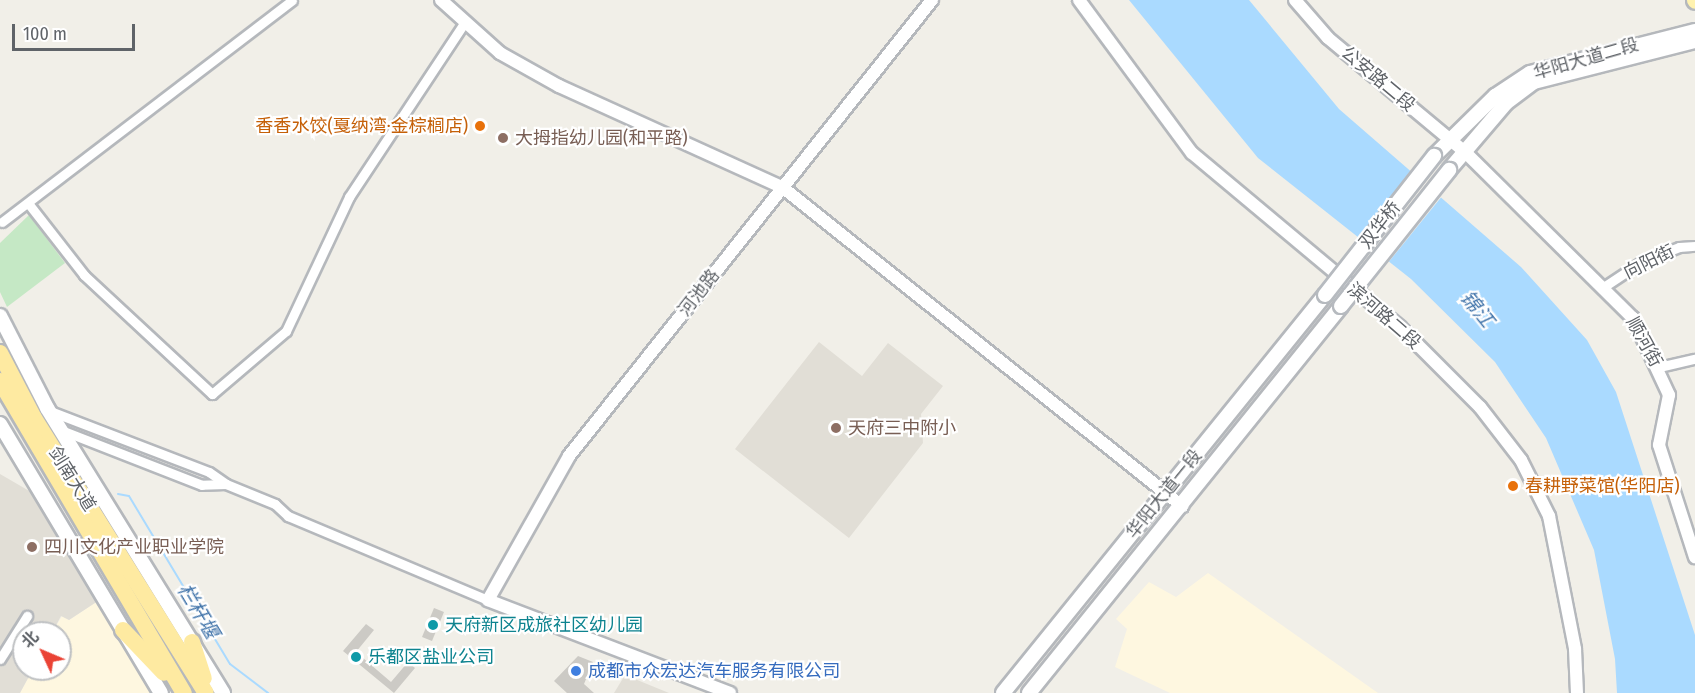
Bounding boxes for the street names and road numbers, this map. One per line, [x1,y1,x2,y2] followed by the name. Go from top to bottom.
[1531,34,1641,84] street label: 华阳大道二段
[1337,42,1419,116] street label: 公安路二段
[1355,197,1405,253] street label: 双华桥
[1620,240,1678,284] street label: 向阳街
[674,265,724,321] street label: 河池路
[1343,278,1425,354] street label: 滨河路二段
[1621,313,1667,371] street label: 顺河街
[44,443,100,515] street label: 剑南大道
[1122,445,1206,543] street label: 华阳大道一段

